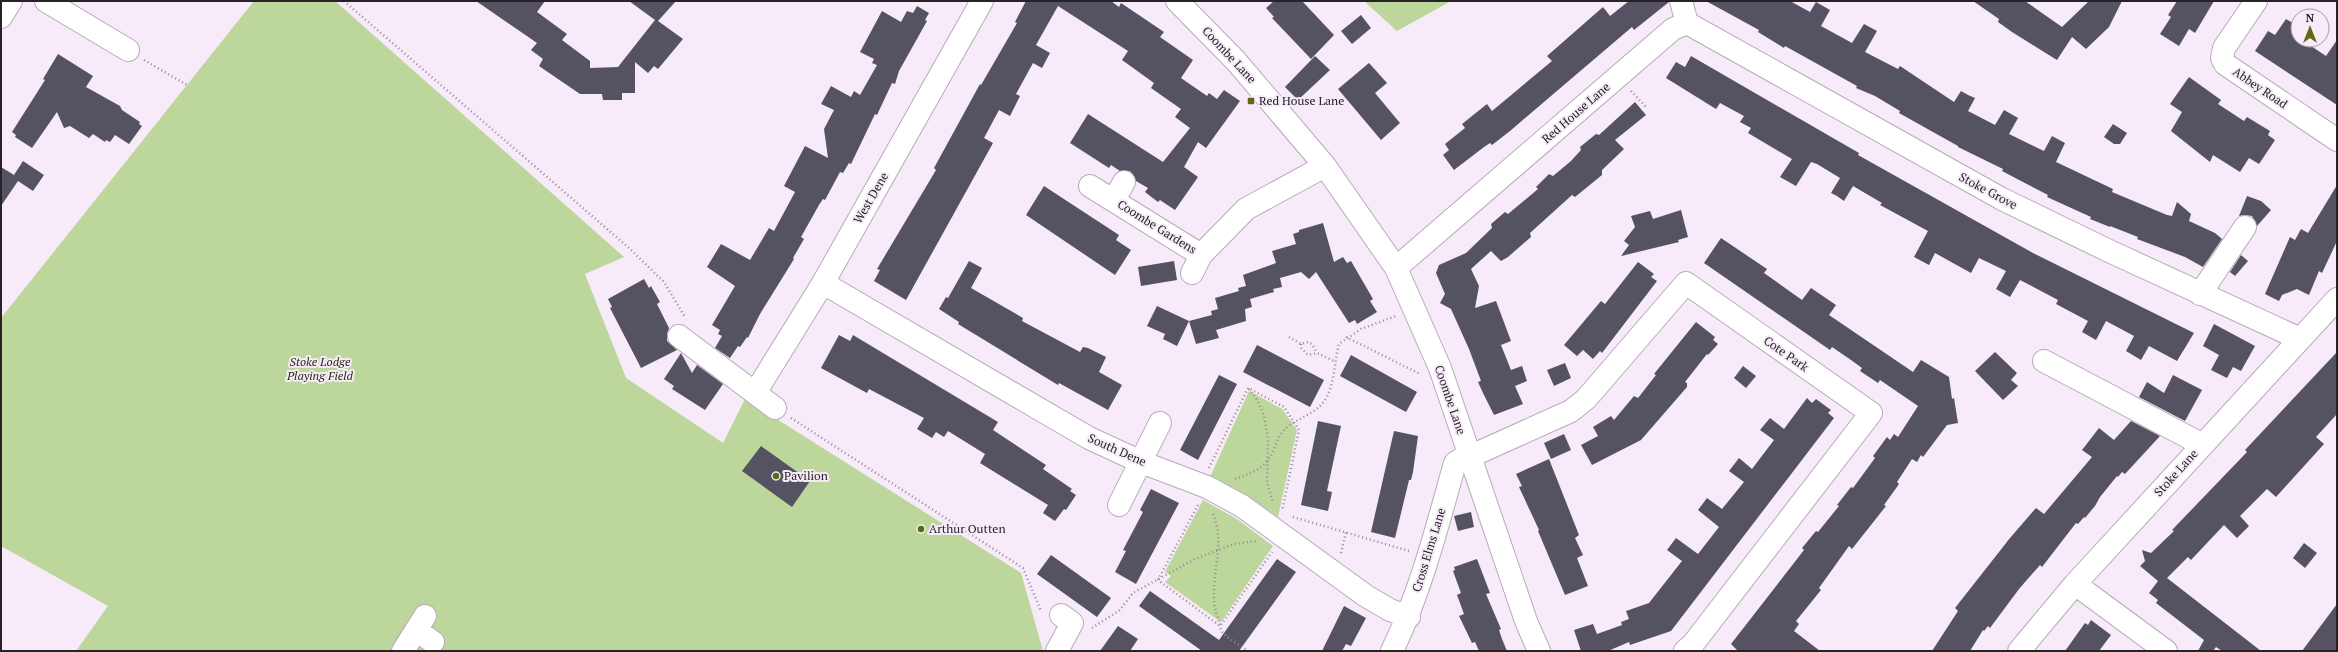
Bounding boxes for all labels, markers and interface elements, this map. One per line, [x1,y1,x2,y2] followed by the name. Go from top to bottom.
[2290,8,2330,48] north arrow
[2306,11,2315,25] text: N
[1199,23,1260,86] street label: Coombe Lane
[2230,64,2291,112] street label: Abbey Road
[1539,79,1613,146] street label: Red House Lane
[1259,93,1344,108] place label: Red House Lane
[1246,96,1256,106] marker: Red House Lane
[850,169,891,226] street label: West Dene
[1957,169,2020,212] street label: Stoke Grove
[1115,196,1200,257] street label: Coombe Gardens
[1761,333,1812,375] street label: Cote Park
[286,354,354,383] park label: Stoke Lodge Playing Field
[1432,363,1469,436] street label: Coombe Lane
[1086,430,1149,469] street label: South Dene
[2151,446,2201,499] street label: Stoke Lane
[784,468,828,483] place label: Pavilion
[771,471,781,481] marker: Pavilion
[1409,506,1448,594] street label: Cross Elms Lane
[929,521,1006,536] place label: Arthur Outten
[916,524,926,534] marker: Arthur Outten

